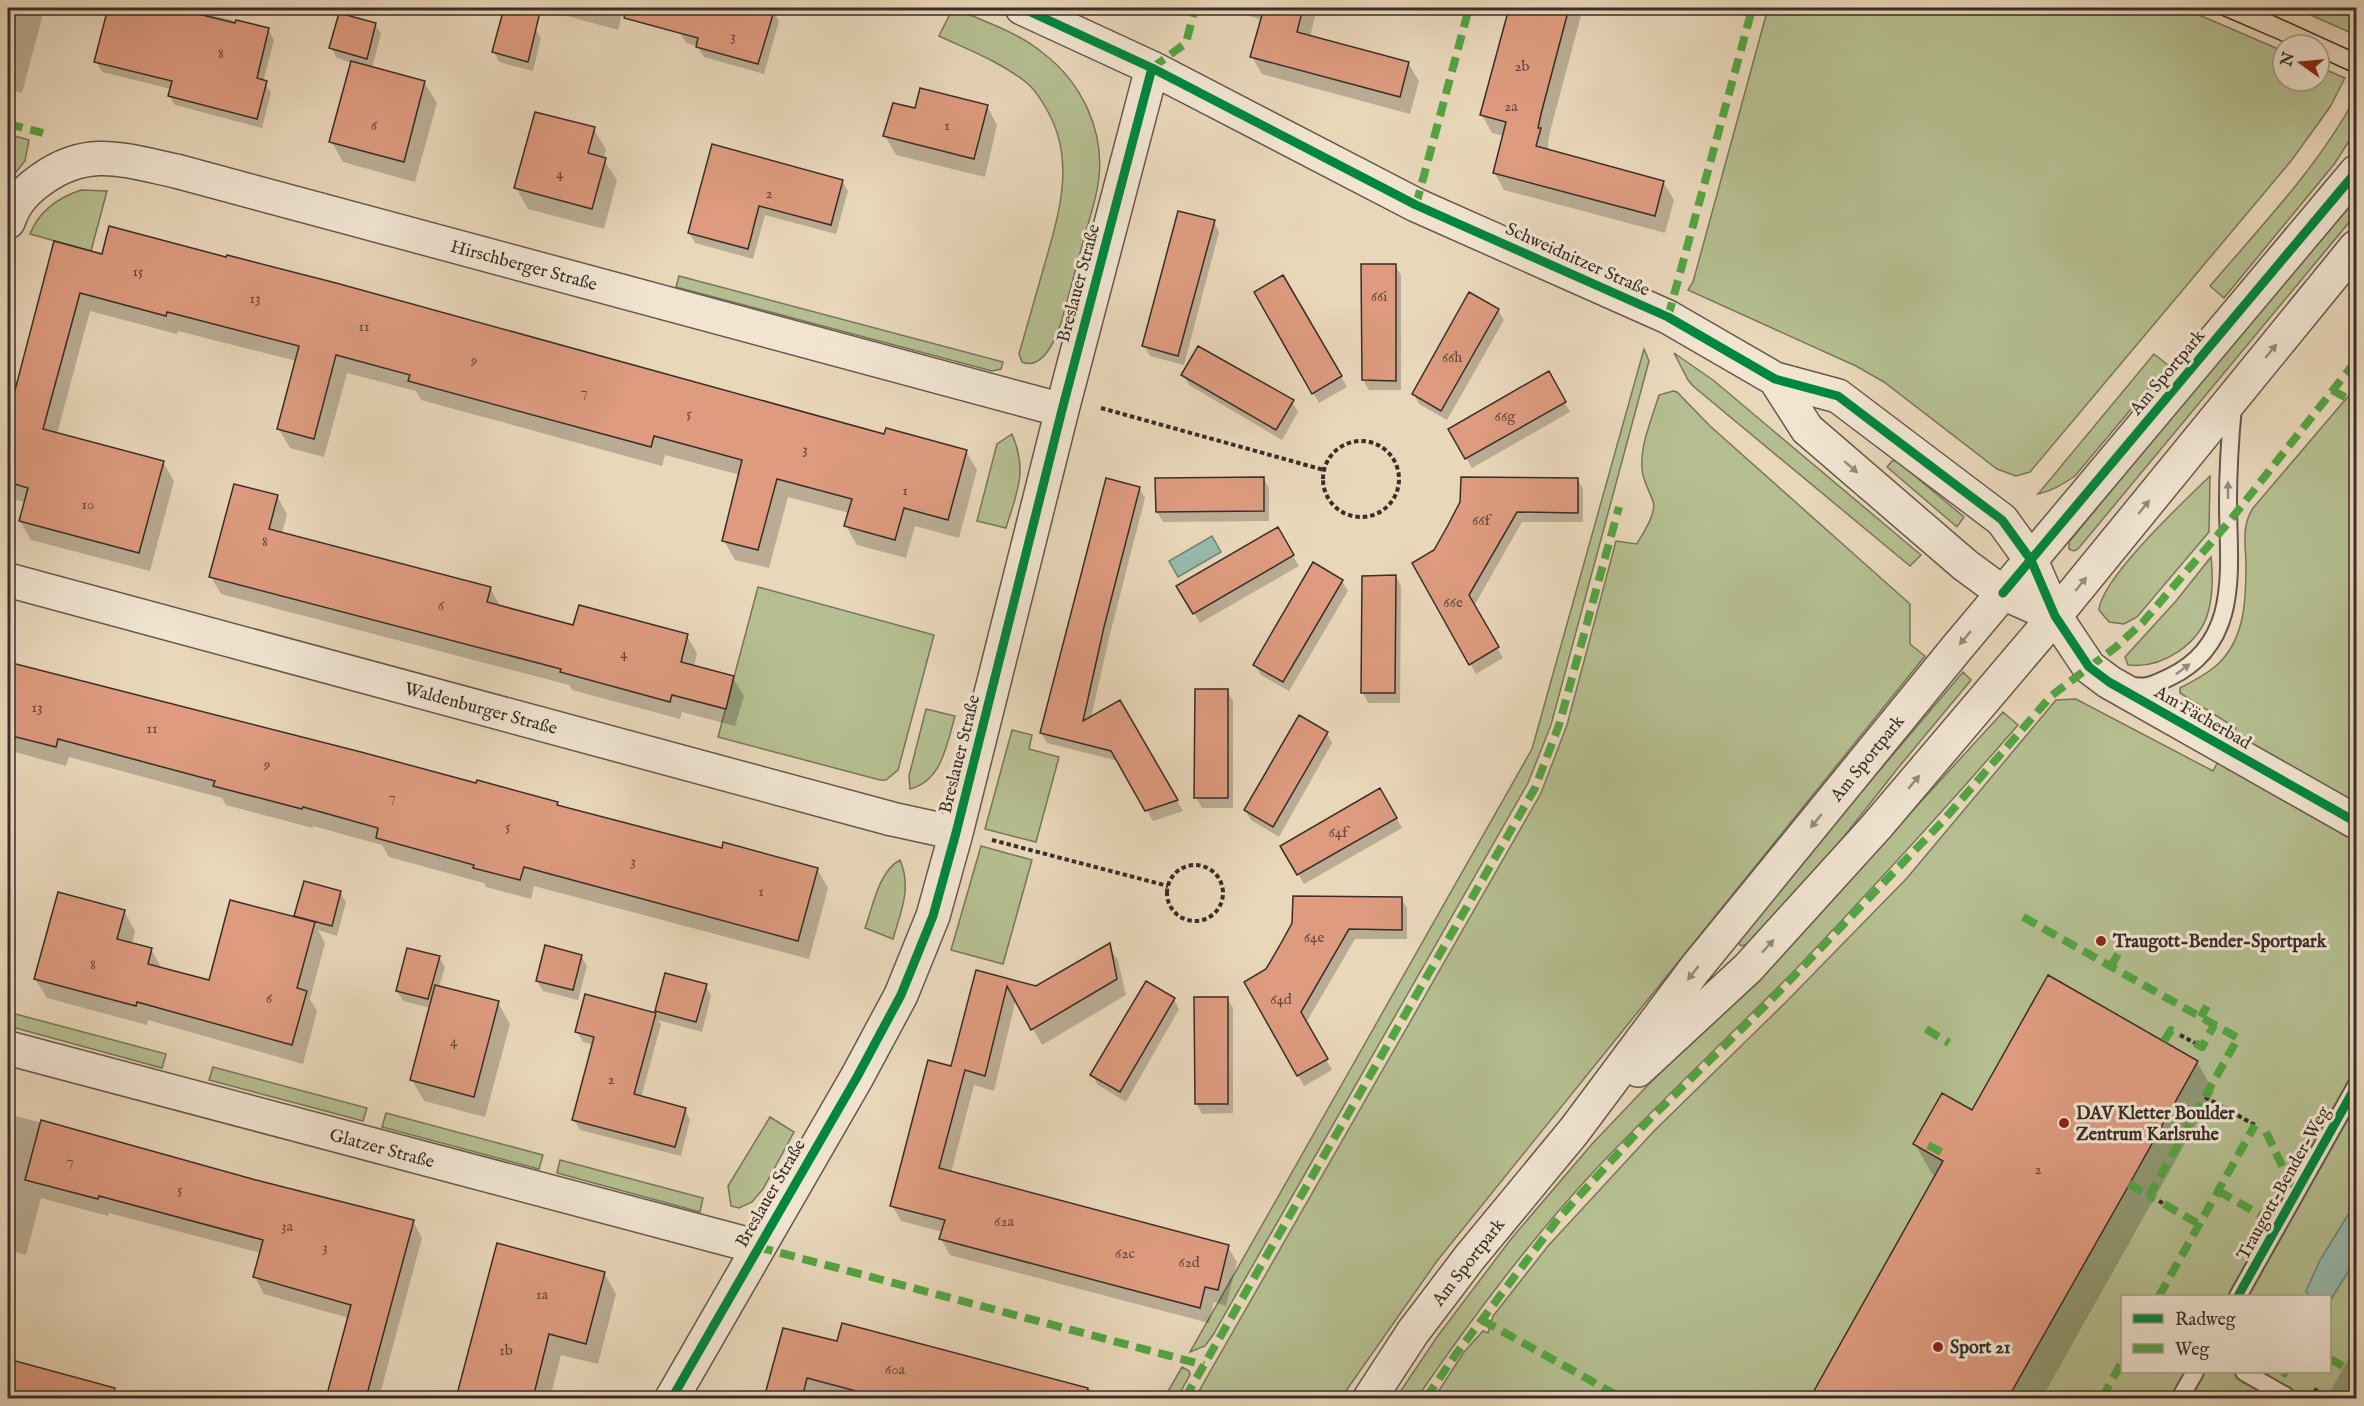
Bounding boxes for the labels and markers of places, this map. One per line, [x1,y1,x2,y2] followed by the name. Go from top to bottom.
[2112,931,2328,954] place label: Traugott-Bender-Sportpark
[2094,934,2108,948] marker: Traugott-Bender-Sportpark
[2076,1103,2235,1147] place label: DAV Kletter Boulder Zentrum Karlsruhe
[2057,1116,2071,1130] marker: DAV Kletter Boulder Zentrum Karlsruhe
[1950,1337,2011,1360] place label: Sport 21
[1931,1340,1945,1354] marker: Sport 21

